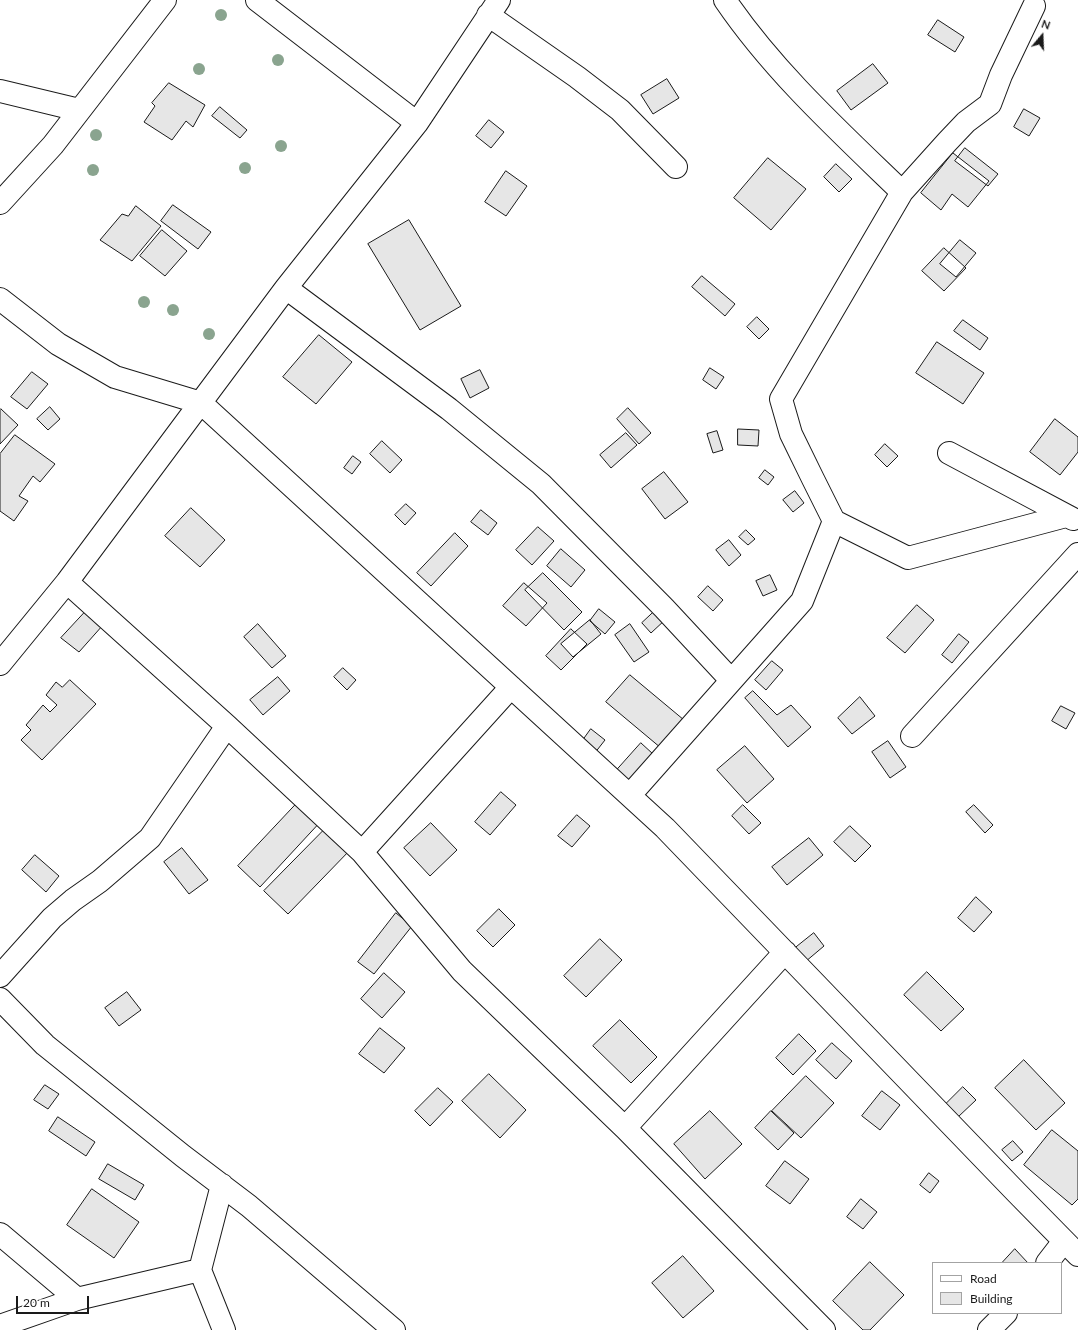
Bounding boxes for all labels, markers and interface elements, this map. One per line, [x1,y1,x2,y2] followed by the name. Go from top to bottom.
[1022,16,1062,56] north arrow
[1040,17,1052,32] text: N
[932,1262,1062,1314] legend
[970,1271,997,1286] text: Road
[18,1288,91,1314] scale bar
[970,1291,1013,1306] text: Building
[23,1295,50,1310] text: 20 m

